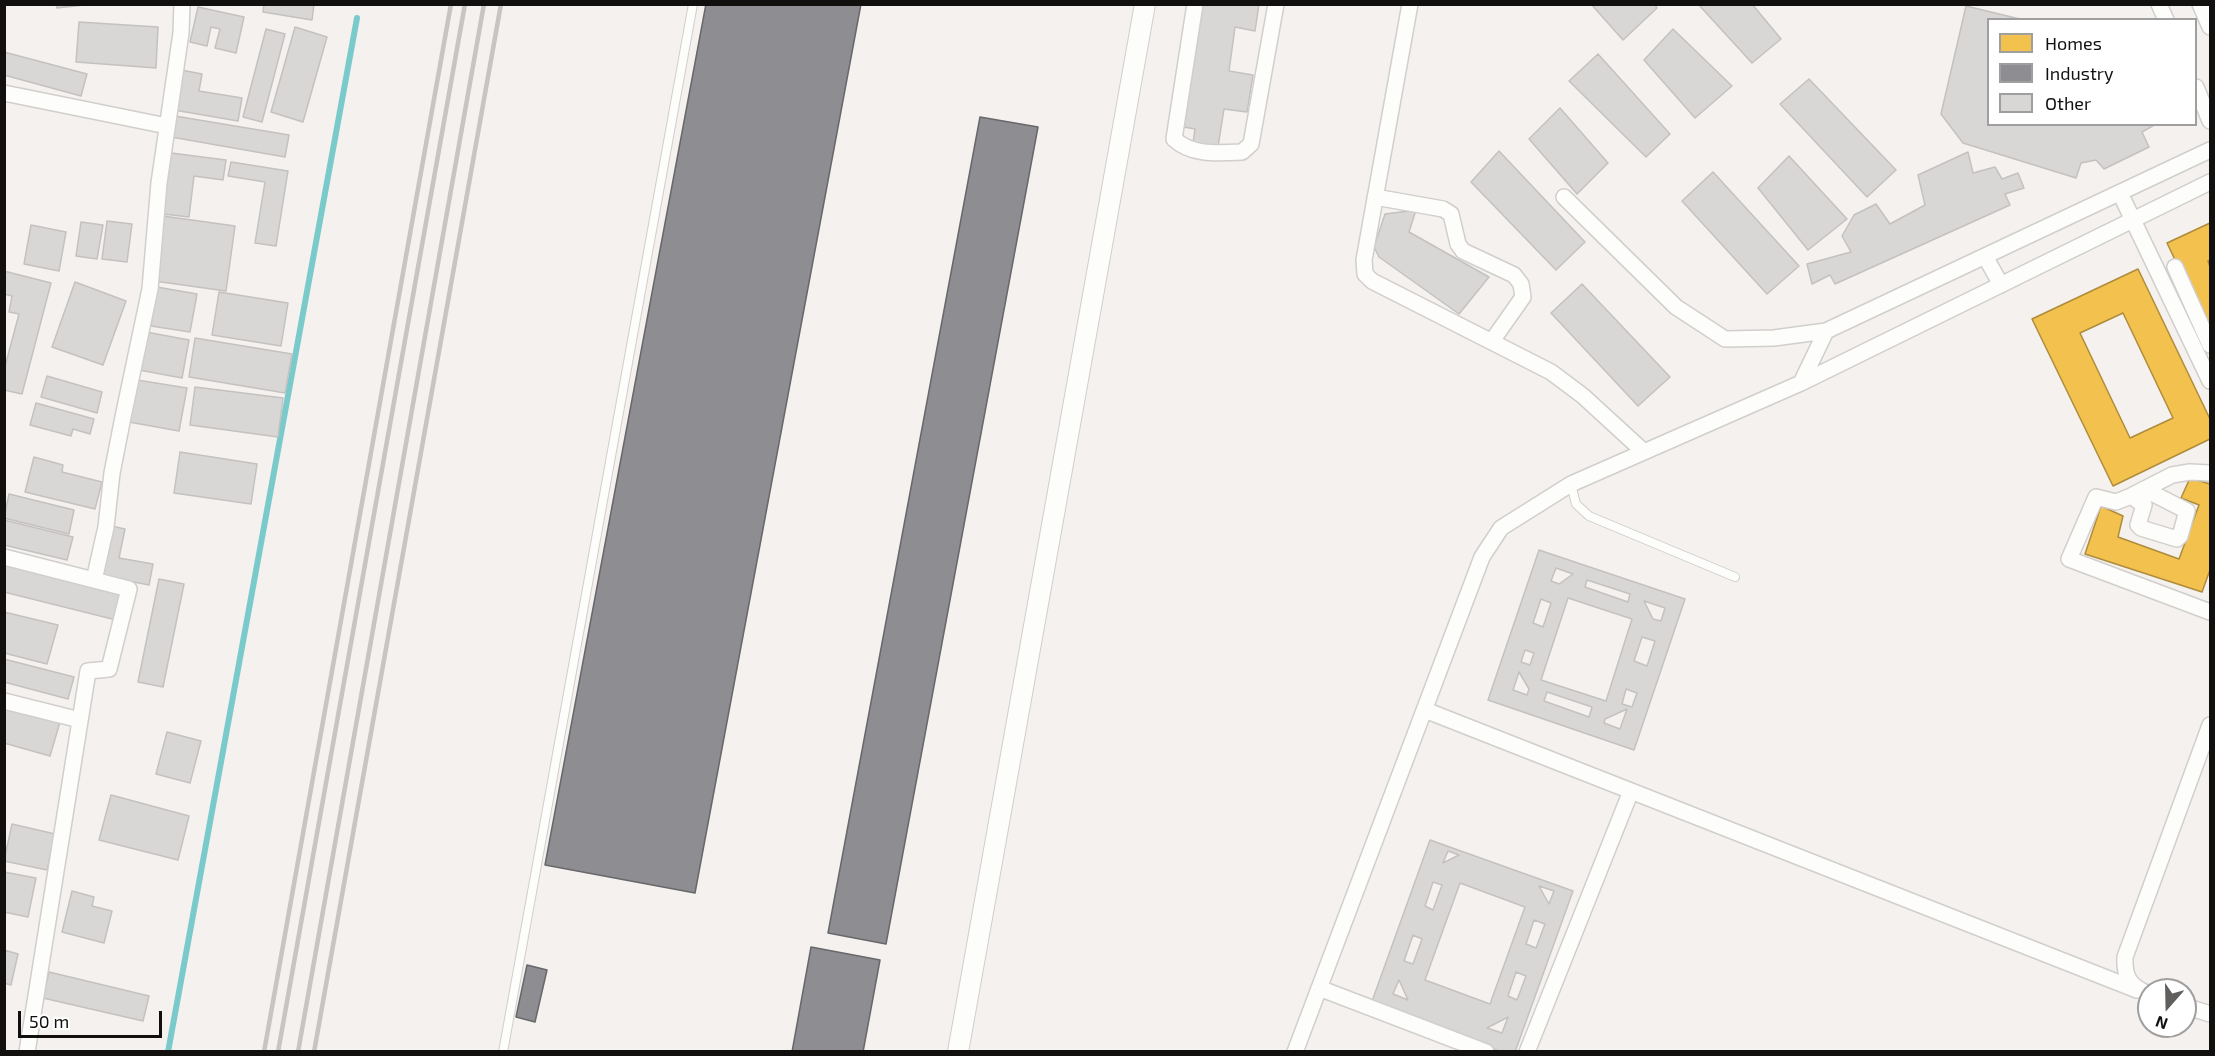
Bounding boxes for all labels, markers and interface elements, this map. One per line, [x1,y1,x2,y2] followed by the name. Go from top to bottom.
[1987,18,2197,126] legend
[2045,32,2102,54] text: Homes
[2045,62,2114,84] text: Industry
[2045,92,2091,114] text: Other
[2137,978,2197,1038] north arrow
[21,999,165,1037] scale bar
[29,1010,69,1032] text: 50 m
[2153,1013,2170,1034] text: N

